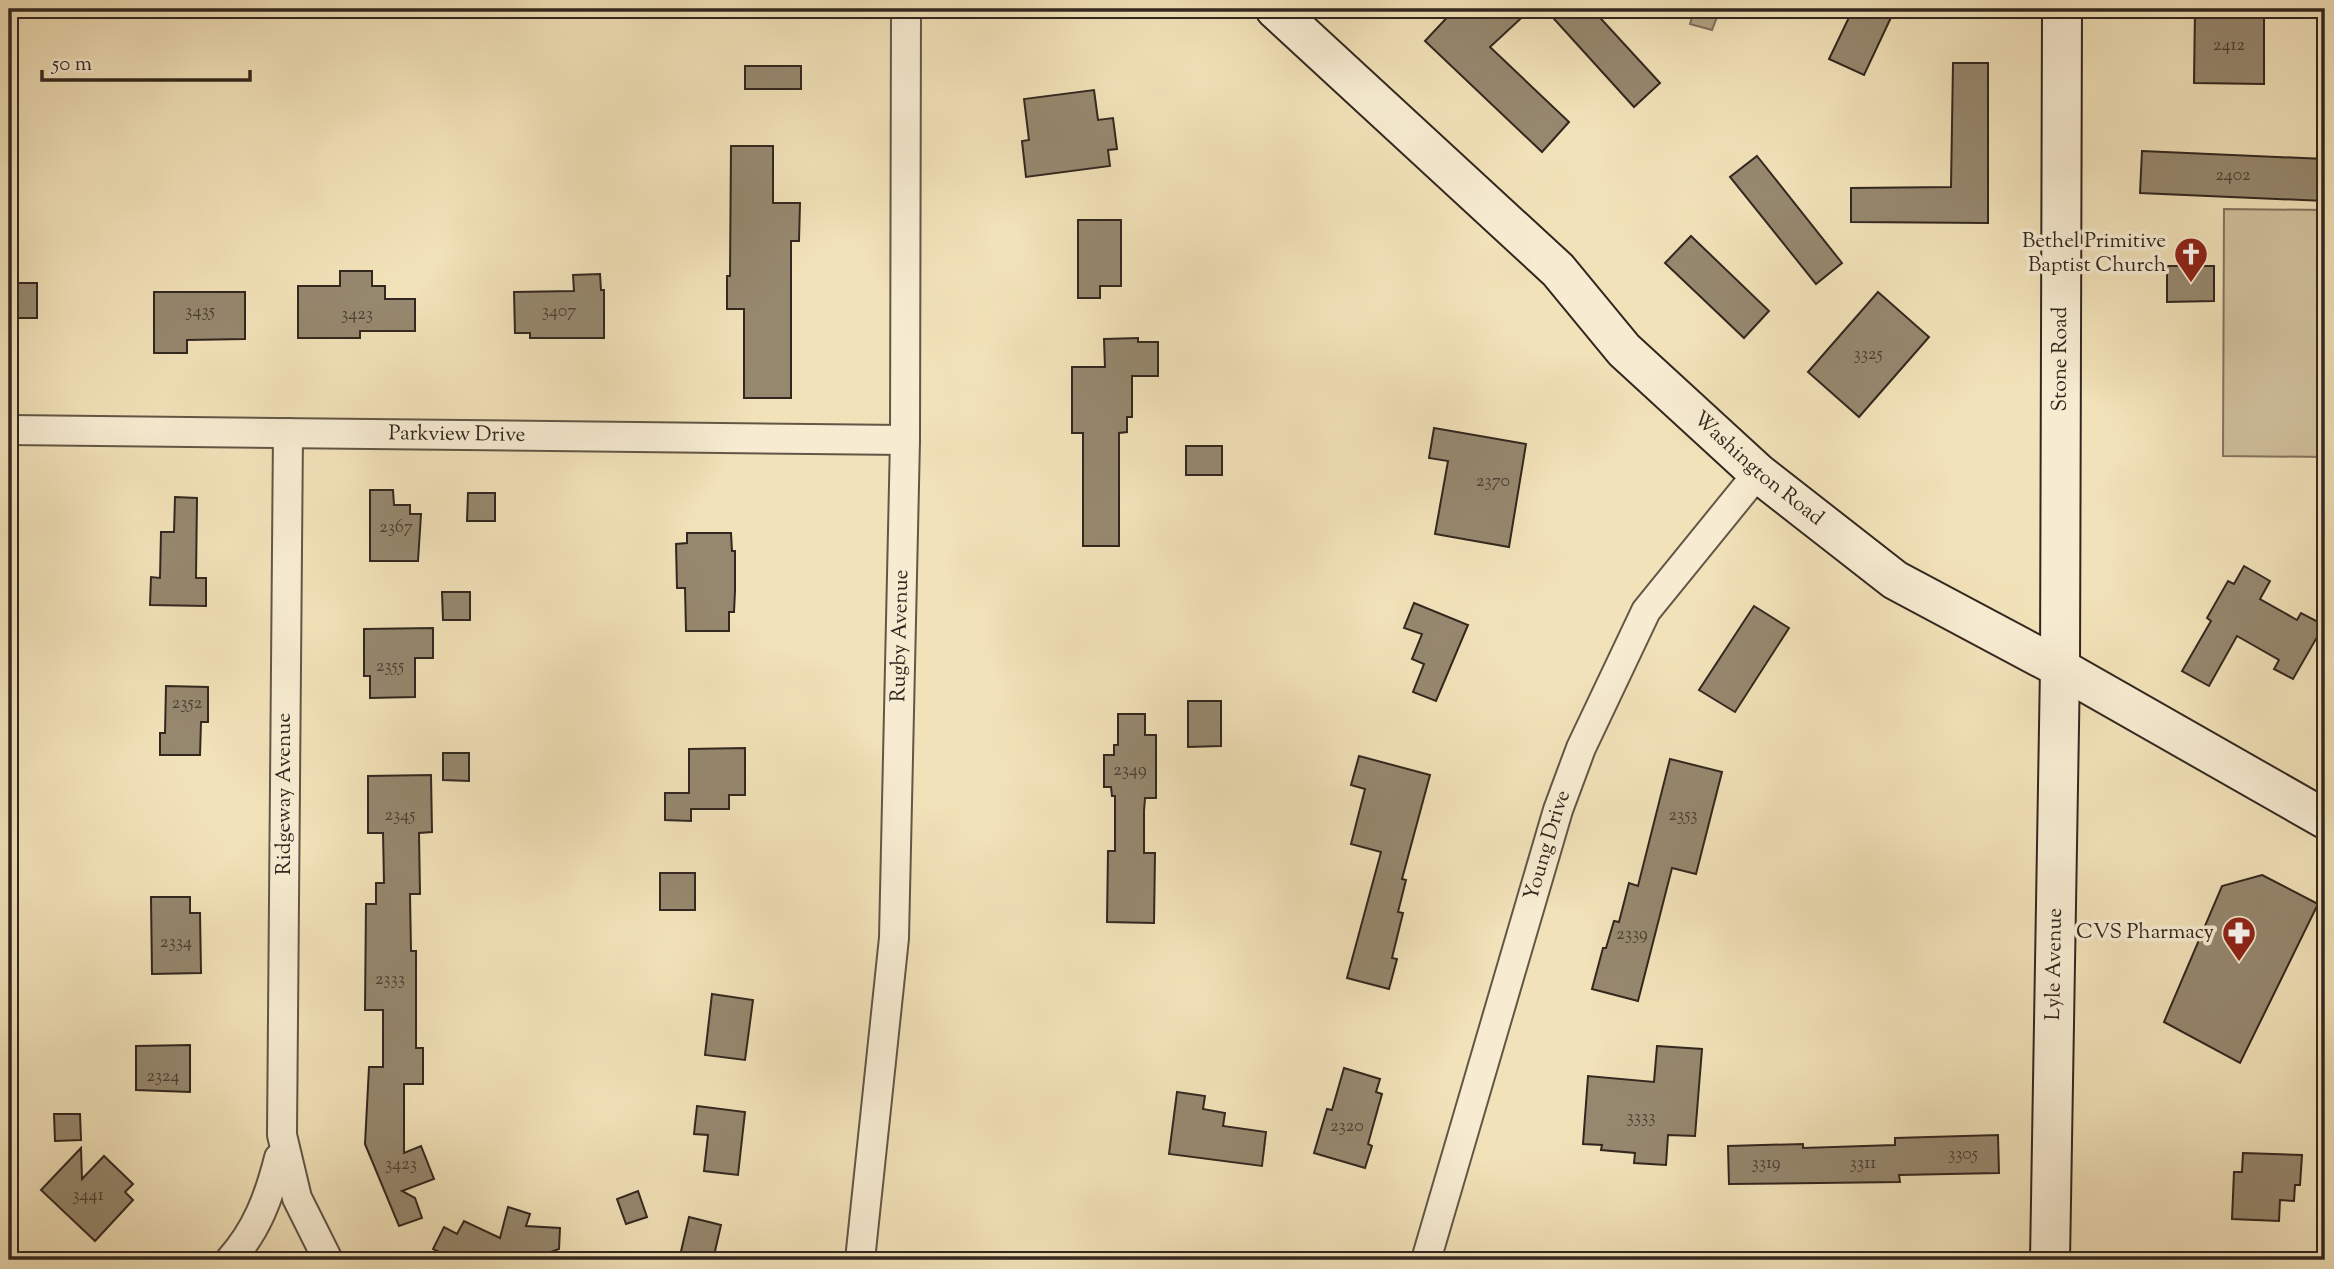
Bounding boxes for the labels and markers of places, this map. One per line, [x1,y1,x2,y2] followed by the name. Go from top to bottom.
[2022,227,2166,281] place label: Bethel Primitive Baptist Church
[2172,235,2210,284] church icon: Bethel Primitive Baptist Church
[2220,914,2258,963] pharmacy icon: CVS Pharmacy
[2076,918,2215,948] place label: CVS Pharmacy

